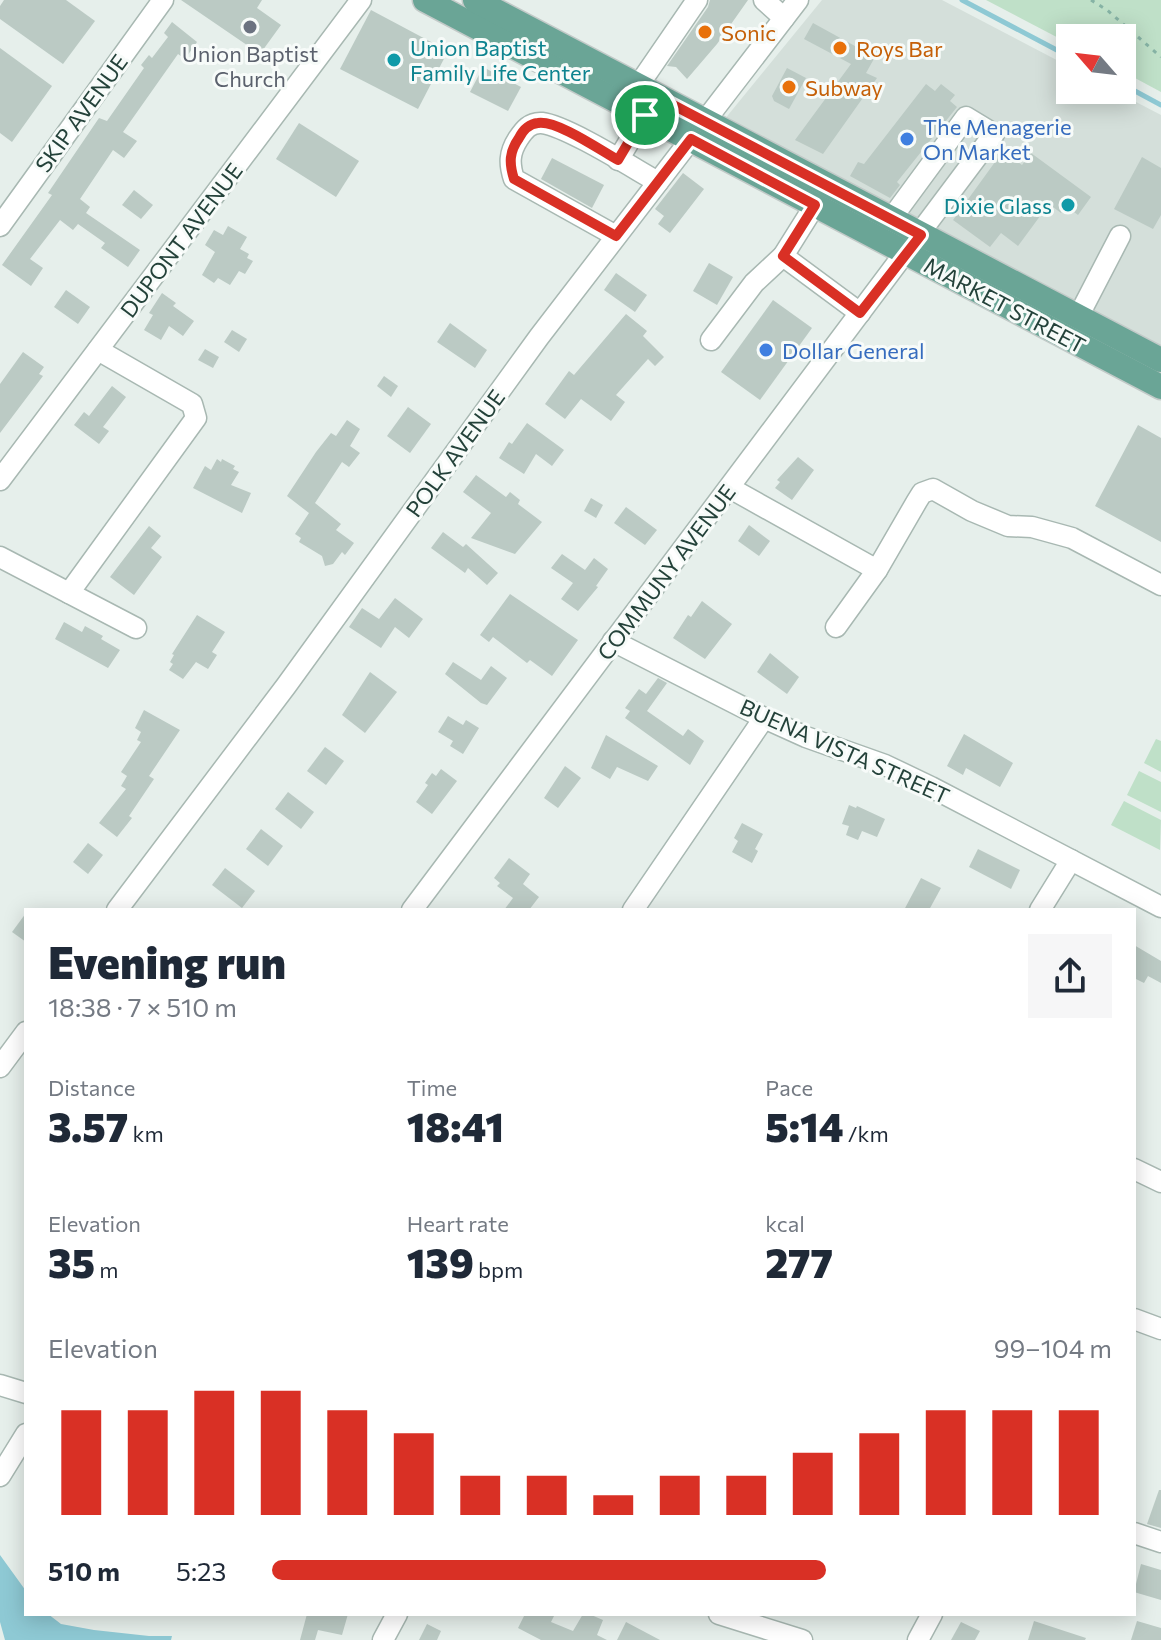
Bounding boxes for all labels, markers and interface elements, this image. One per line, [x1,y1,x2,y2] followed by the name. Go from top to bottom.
[241,18,259,36] marker: Union Baptist Church
[721,19,776,46] place label: Sonic
[696,23,714,41] marker: Sonic
[1056,24,1136,104] north arrow
[1056,24,1136,104] map controls
[410,34,591,86] place label: Union Baptist Family Life Center
[856,35,943,62] place label: Roys Bar
[831,39,849,57] marker: Roys Bar
[182,40,318,92] place label: Union Baptist Church
[29,49,133,177] street label: SKIP AVENUE
[385,51,403,69] marker: Union Baptist Family Life Center
[805,74,883,101] place label: Subway
[780,78,798,96] marker: Subway
[611,81,679,149] pin
[623,93,667,137] icon: arrive
[923,113,1072,165] place label: The Menagerie On Market
[898,130,916,148] marker: The Menagerie On Market
[114,157,248,323] street label: DUPONT AVENUE
[944,192,1052,219] place label: Dixie Glass
[1059,196,1077,214] marker: Dixie Glass
[920,251,1090,359] street label: MARKET STREET
[782,337,925,364] place label: Dollar General
[757,341,775,359] marker: Dollar General
[400,384,510,522] street label: POLK AVENUE
[591,479,741,665] street label: COMMUNY AVENUE
[736,693,954,809] street label: BUENA VISTA STREET
[48,934,286,988] text: Evening run
[1028,934,1112,1018] button: share
[48,991,237,1022] text: 18:38 · 7 × 510 m
[48,1074,135,1101] text: Distance
[407,1074,457,1101] text: Time
[765,1074,813,1101] text: Pace
[48,1101,128,1150] text: 3.57
[407,1101,504,1150] text: 18:41
[765,1101,844,1150] text: 5:14
[128,1120,164,1147] text: km
[844,1120,889,1147] text: /km
[48,1210,141,1237] text: Elevation
[407,1210,509,1237] text: Heart rate
[765,1210,805,1237] text: kcal
[48,1237,95,1286] text: 35
[407,1237,474,1286] text: 139
[765,1237,833,1286] text: 277
[95,1256,119,1283] text: m
[474,1256,523,1283] text: bpm
[48,1332,158,1363] text: Elevation
[994,1332,1112,1363] text: 99–104 m
[48,1555,120,1586] text: 510 m
[176,1555,226,1586] text: 5:23

